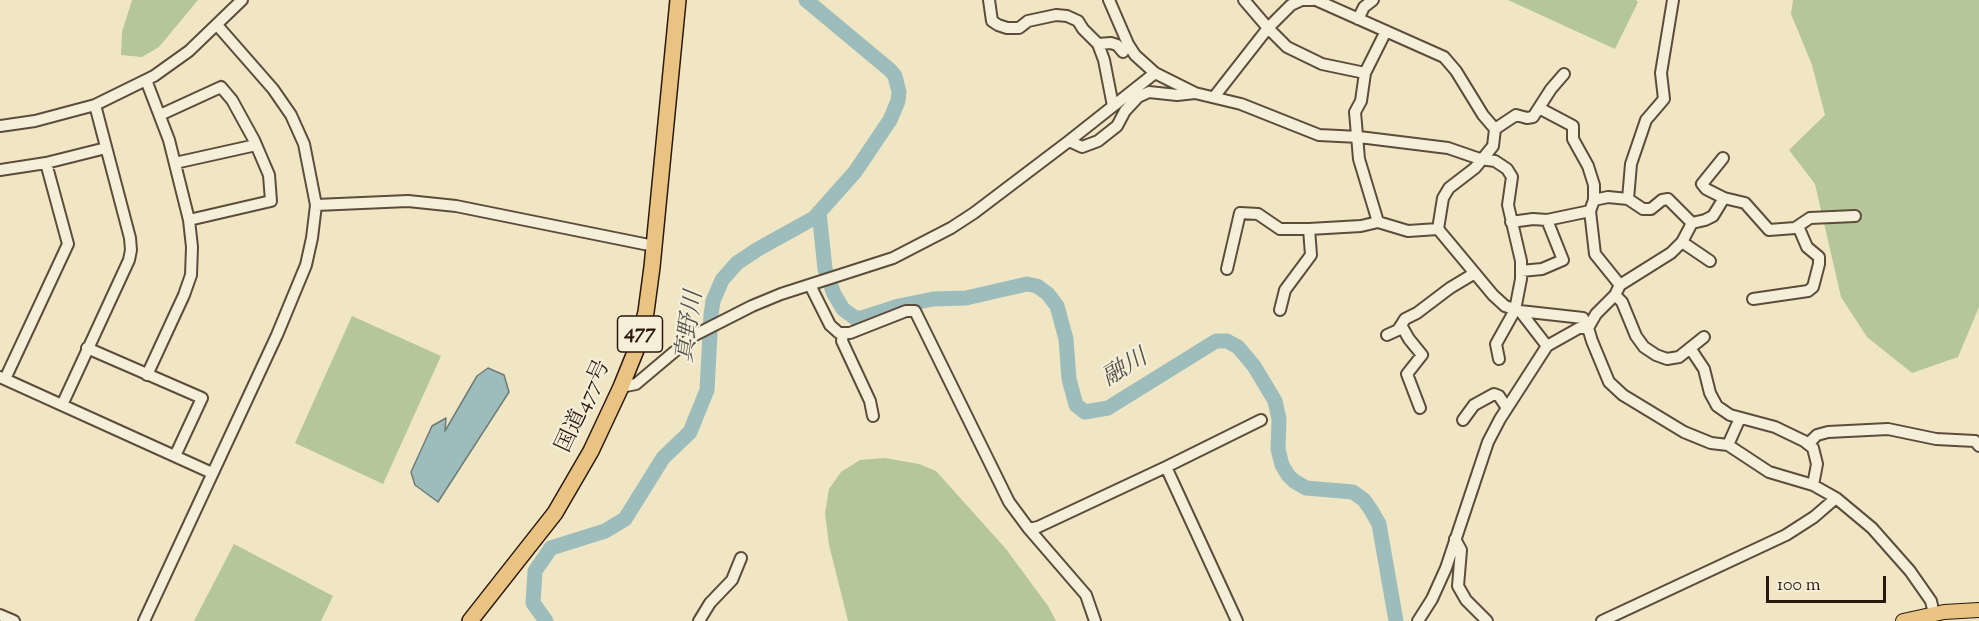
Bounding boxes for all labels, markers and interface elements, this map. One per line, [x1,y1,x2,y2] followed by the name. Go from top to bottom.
[673,289,711,365] water label: 真野川
[618,316,662,352] road number: 477
[1098,345,1154,395] water label: 融川
[552,356,618,458] street label: 国道477号
[1769,564,1889,602] scale bar
[1777,573,1821,599] text: 100 m

